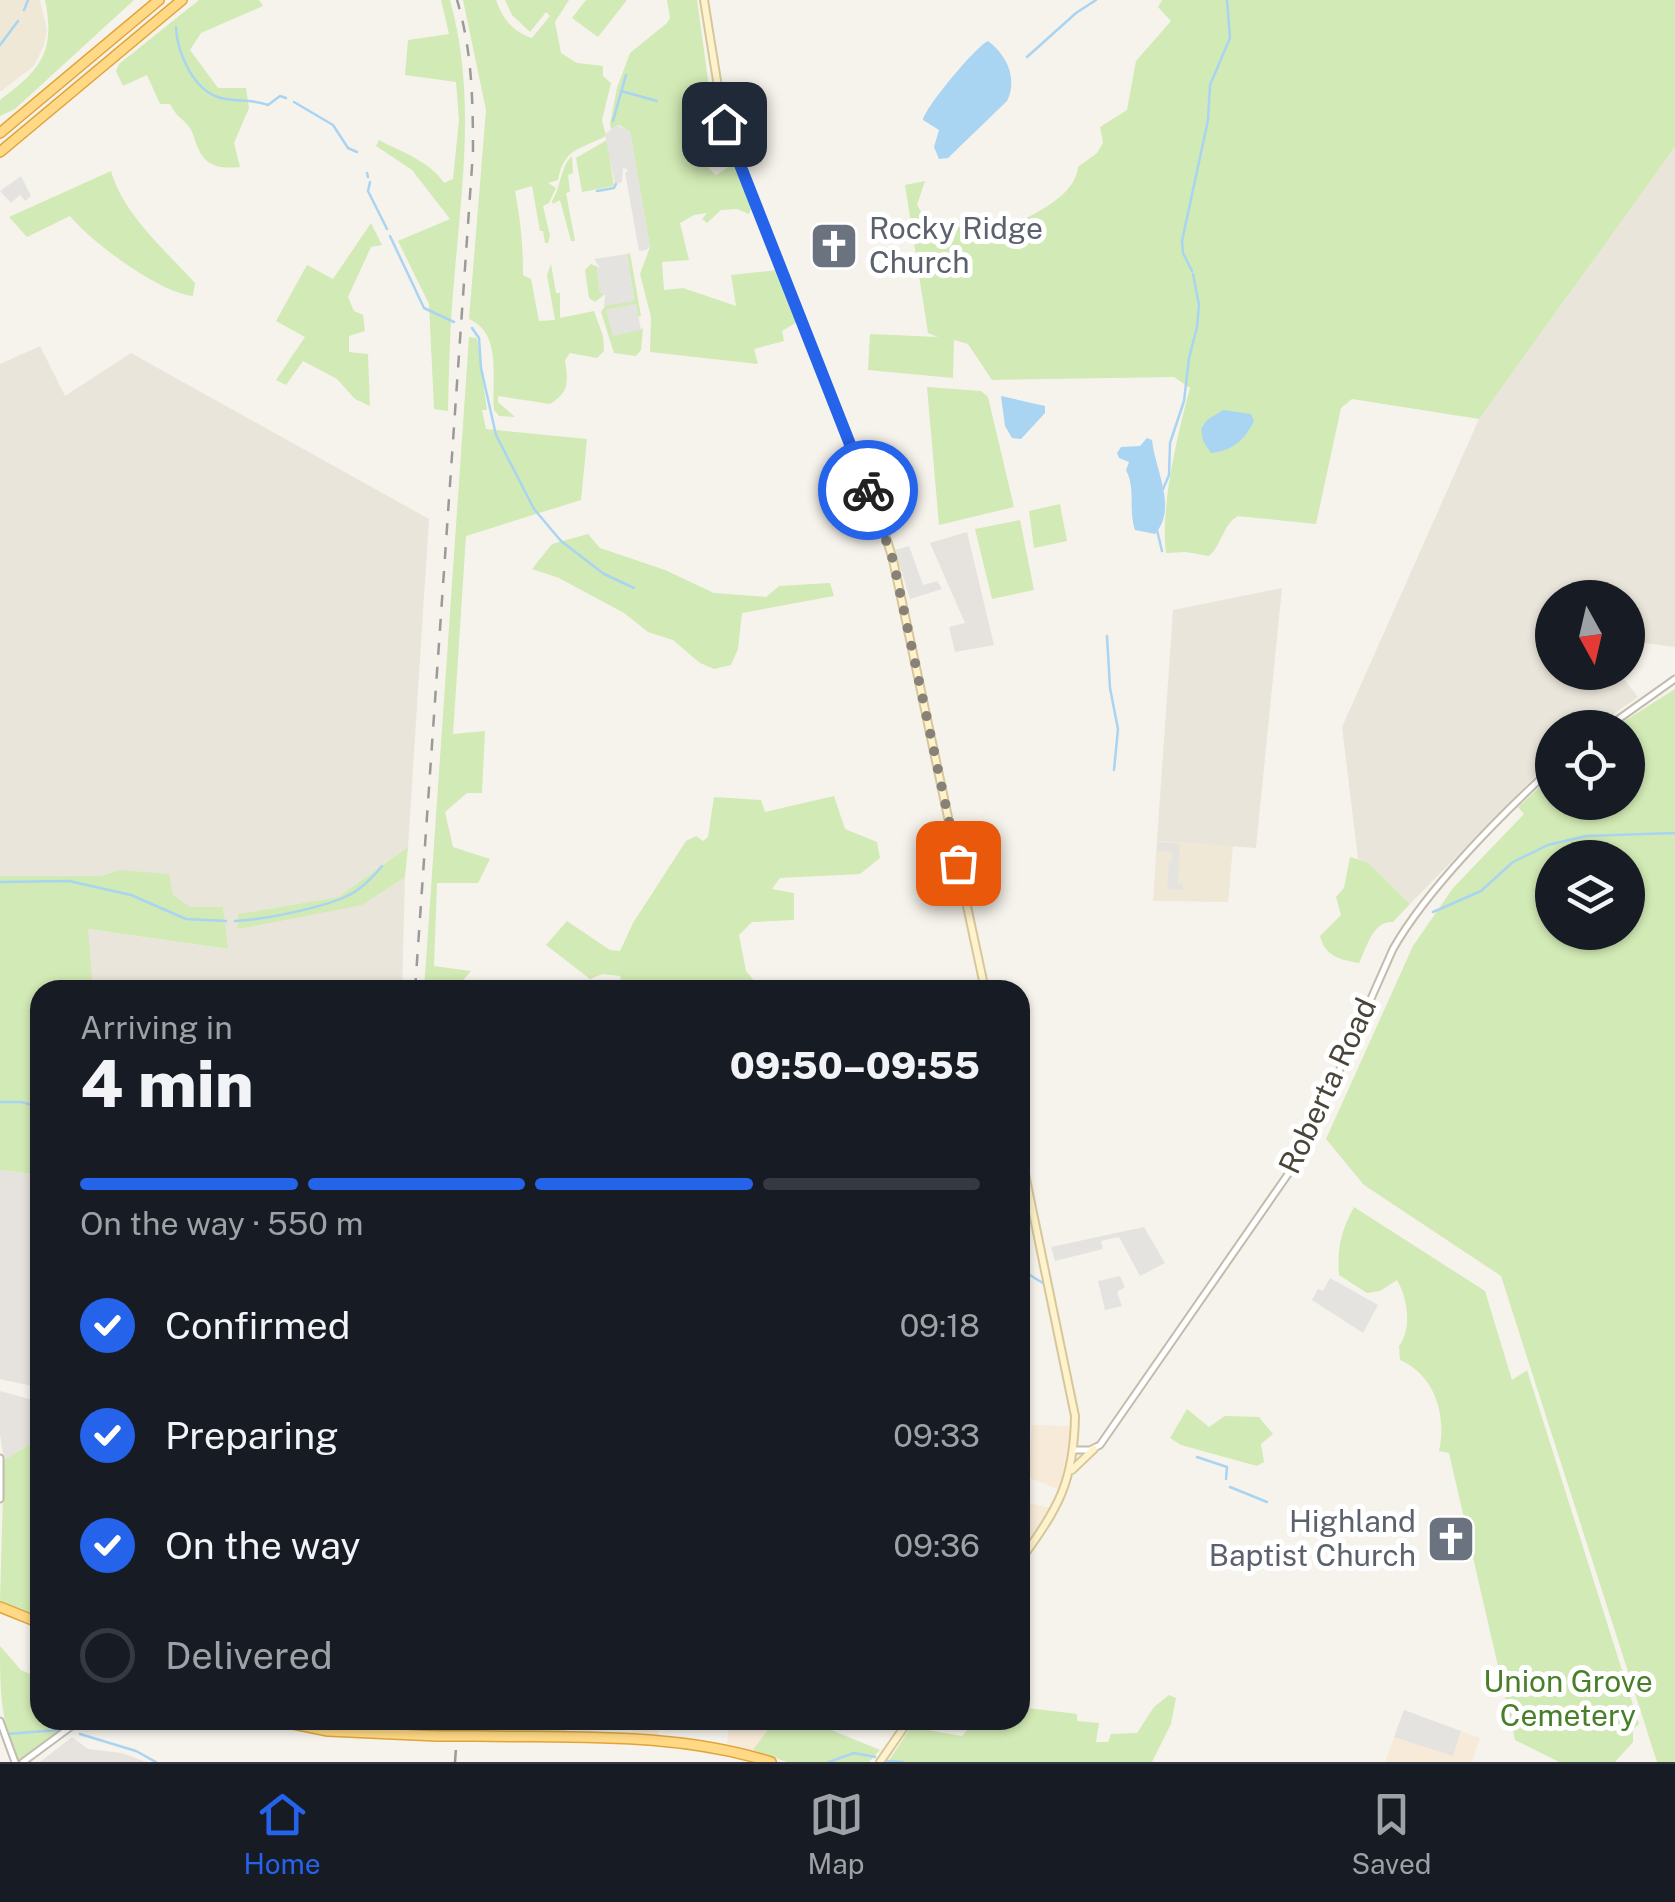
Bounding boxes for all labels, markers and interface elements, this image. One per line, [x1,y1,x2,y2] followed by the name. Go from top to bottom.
[682,82,767,167] pin
[697,97,752,152] icon: home
[869,210,1043,280] place label: Rocky Ridge Church
[808,220,860,272] church icon: Rocky Ridge Church
[818,440,918,540] courier
[841,463,896,518] icon: bike
[1535,580,1645,690] north arrow
[1535,580,1645,950] map controls
[1535,710,1645,820] button: locate
[916,821,1001,906] pin
[931,836,986,891] icon: bag
[1535,840,1645,950] button: layers
[1271,992,1383,1179] street label: Roberta Road
[80,1009,233,1046] text: Arriving in
[730,1043,980,1088] text: 09:50–09:55
[80,1045,254,1122] text: 4 min
[80,1205,363,1242] text: On the way · 550 m
[80,1298,135,1353] icon: check
[165,1303,350,1348] text: Confirmed
[900,1307,980,1344] text: 09:18
[80,1408,135,1463] icon: check
[165,1413,339,1458] text: Preparing
[893,1417,980,1454] text: 09:33
[1209,1503,1416,1573] place label: Highland Baptist Church
[1425,1513,1477,1565] church icon: Highland Baptist Church
[80,1518,135,1573] icon: check
[165,1523,361,1568] text: On the way
[894,1527,980,1564] text: 09:36
[165,1633,333,1678] text: Delivered
[1483,1663,1653,1733] park label: Union Grove Cemetery
[243,1787,321,1880] tab: Home
[808,1787,864,1880] tab: Map
[1351,1787,1432,1880] tab: Saved

